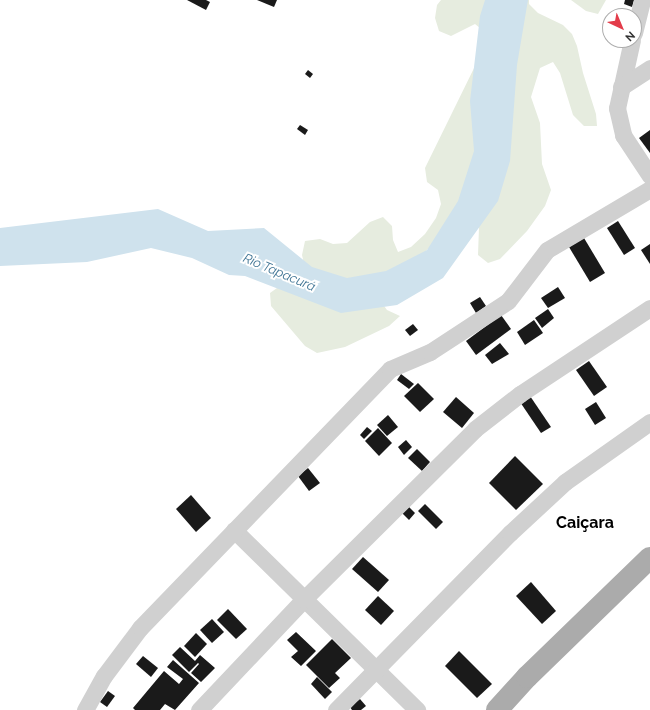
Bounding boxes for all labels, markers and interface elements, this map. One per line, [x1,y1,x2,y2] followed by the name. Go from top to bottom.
[602,8,642,48] north arrow
[622,29,638,44] text: N
[240,251,318,295] water label: Rio Tapacurá
[556,513,614,533] district label: Caiçara

